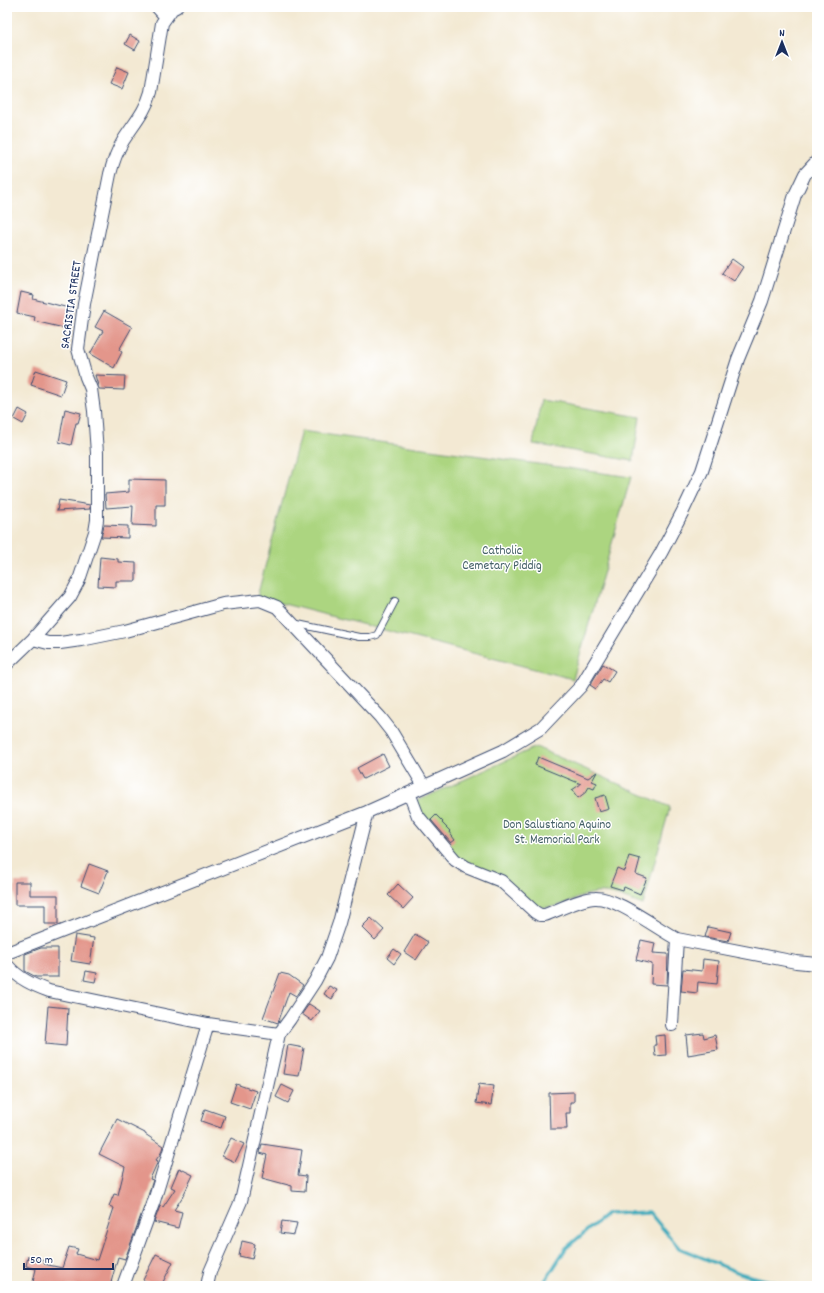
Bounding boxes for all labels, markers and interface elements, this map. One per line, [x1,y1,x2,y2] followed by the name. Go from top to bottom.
[762,22,802,62] north arrow
[779,26,785,42] text: N
[56,260,88,350] street label: SACRISTIA STREET
[462,542,542,576] park label: Catholic Cemetary Piddig
[503,816,611,850] park label: Don Salustiano Aquino St. Memorial Park
[24,1245,113,1271] scale bar
[30,1252,53,1269] text: 50 m

